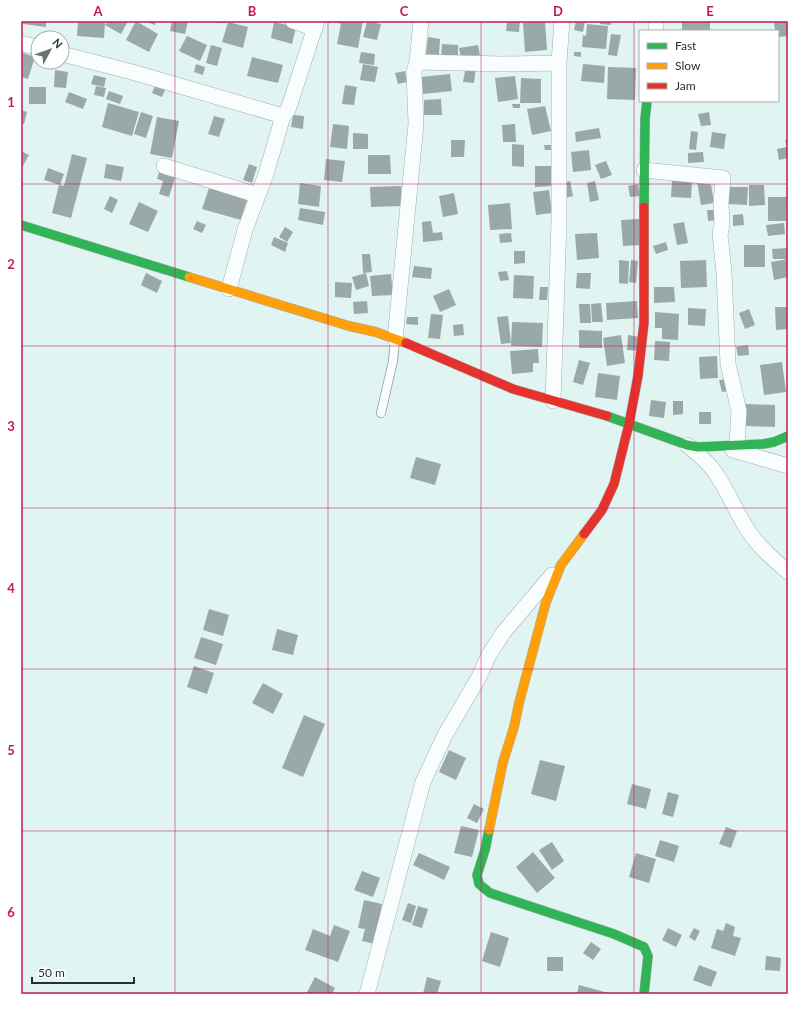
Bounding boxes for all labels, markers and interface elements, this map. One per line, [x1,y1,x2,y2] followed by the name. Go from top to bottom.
[92,3,103,19] text: A
[248,3,257,19] text: B
[400,3,409,19] text: C
[553,3,563,19] text: D
[706,3,714,19] text: E
[30,30,70,70] north arrow
[639,30,779,102] legend
[50,36,66,51] text: N
[675,38,697,53] text: Fast
[675,58,701,73] text: Slow
[675,78,696,93] text: Jam
[7,94,15,110] text: 1
[7,256,15,272] text: 2
[7,418,15,434] text: 3
[7,580,15,596] text: 4
[7,742,15,758] text: 5
[7,904,15,920] text: 6
[32,959,134,985] scale bar
[38,965,65,980] text: 50 m

